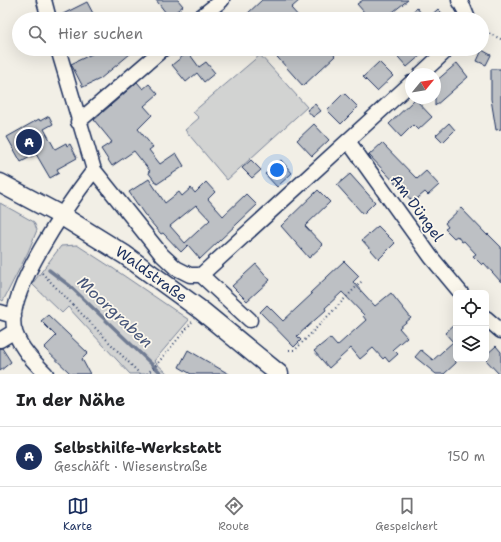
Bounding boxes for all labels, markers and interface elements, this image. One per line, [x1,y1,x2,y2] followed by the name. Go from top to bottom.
[12,12,489,56] search box
[26,23,48,45] icon: search
[58,24,143,44] text: Hier suchen
[405,68,441,104] north arrow
[16,127,42,157] pin: A
[267,160,287,180] your location
[386,170,448,246] street label: Am Düngel
[112,242,191,307] street label: Waldstraße
[73,272,157,352] water label: Moorgraben
[453,290,489,362] map controls
[453,290,489,326] button: locate
[453,326,489,362] button: layers
[16,389,125,411] text: In der Nähe
[54,438,222,458] text: Selbsthilfe-Werkstatt
[24,448,34,465] text: A
[447,448,485,465] text: 150 m
[54,458,208,475] text: Geschäft · Wiesenstraße
[63,495,92,534] tab: Karte
[218,495,249,534] tab: Route
[375,495,438,534] tab: Gespeichert

